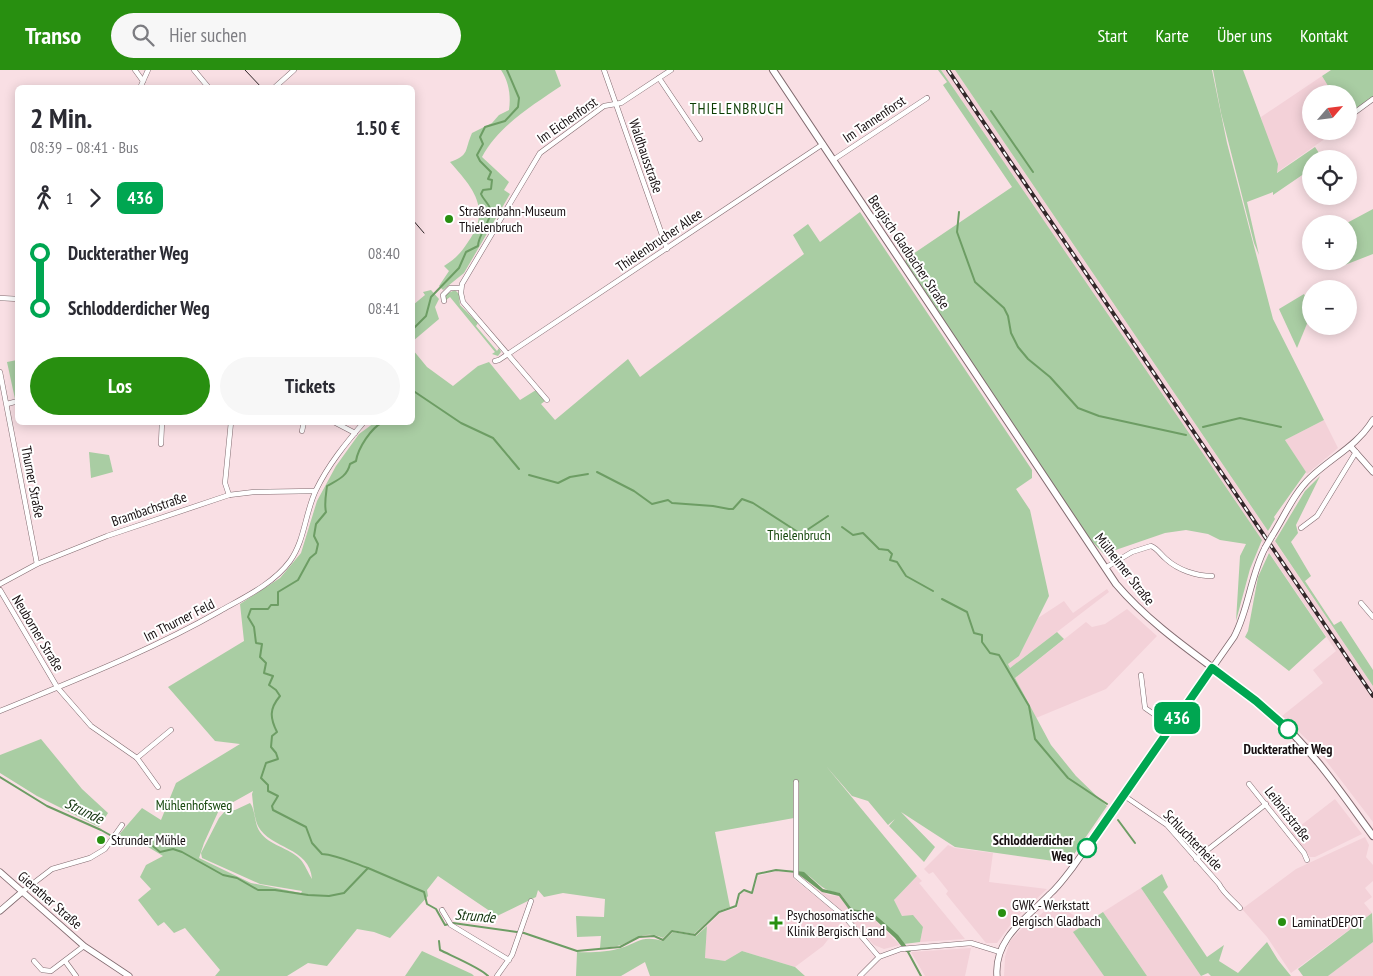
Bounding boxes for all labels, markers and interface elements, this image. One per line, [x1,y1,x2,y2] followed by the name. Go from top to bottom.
[111,13,461,58] search box
[25,20,81,51] text: Transo
[129,21,157,49] icon: search
[169,23,247,47] text: Hier suchen
[1097,24,1128,47] text: Start
[1156,24,1189,47] text: Karte
[1217,24,1272,47] text: Über uns
[1300,24,1348,47] text: Kontakt
[1302,85,1358,140] north arrow
[1302,85,1357,335] map controls
[839,91,909,147] street label: Im Tannenforst
[533,93,601,147] street label: Im Eichenforst
[30,99,93,136] text: 2 Min.
[690,99,784,118] district label: THIELENBRUCH
[356,116,400,140] text: 1.50 €
[625,117,667,196] street label: Waldhausstraße
[30,137,138,157] text: 08:39 – 08:41 · Bus
[1302,150,1357,205] button: locate
[30,184,58,212] icon: walk
[81,184,109,212] icon: forward
[127,186,153,209] text: 436
[66,188,73,208] text: 1
[864,192,954,312] street label: Bergisch Gladbacher Straße
[459,202,566,236] place label: Straßenbahn-Museum Thielenbruch
[612,204,706,276] street label: Thielenbrucher Allee
[443,213,455,225] marker: Straßenbahn-Museum Thielenbruch
[1302,215,1357,270] button: +
[68,241,189,265] text: Duckterather Weg
[368,243,400,263] text: 08:40
[1302,280,1357,335] button: −
[68,296,210,320] text: Schlodderdicher Weg
[368,298,400,318] text: 08:41
[30,357,210,415] button: Los
[220,357,400,415] button: Tickets
[17,444,49,520] street label: Thurner Straße
[109,488,189,530] street label: Brambachstraße
[767,526,831,544] park label: Thielenbruch
[1091,529,1159,609] street label: Mülheimer Straße
[8,592,68,675] street label: Neuborner Straße
[141,595,217,645] street label: Im Thurner Feld
[1148,702,1206,734] line badge: 436
[1164,706,1190,729] text: 436
[1278,719,1298,739] marker: Duckterather Weg
[1244,740,1332,758] place label: Duckterather Weg
[1261,783,1315,845] street label: Leibnizstraße
[62,793,107,828] water label: Strunde
[156,796,232,814] park label: Mühlenhofsweg
[1159,806,1227,874] street label: Schluchterheide
[111,831,186,849] place label: Strunder Mühle
[993,831,1074,865] place label: Schlodderdicher Weg
[95,834,107,846] marker: Strunder Mühle
[1077,838,1097,858] marker: Schlodderdicher Weg
[14,867,86,933] street label: Gierather Straße
[1012,896,1101,930] place label: GWK - Werkstatt Bergisch Gladbach
[454,904,497,927] water label: Strunde
[787,906,885,940] place label: Psychosomatische Klinik Bergisch Land
[996,907,1008,919] marker: GWK - Werkstatt Bergisch Gladbach
[1292,913,1365,931] place label: LaminatDEPOT
[769,916,783,930] marker: Psychosomatische Klinik Bergisch Land
[1276,916,1288,928] marker: LaminatDEPOT

